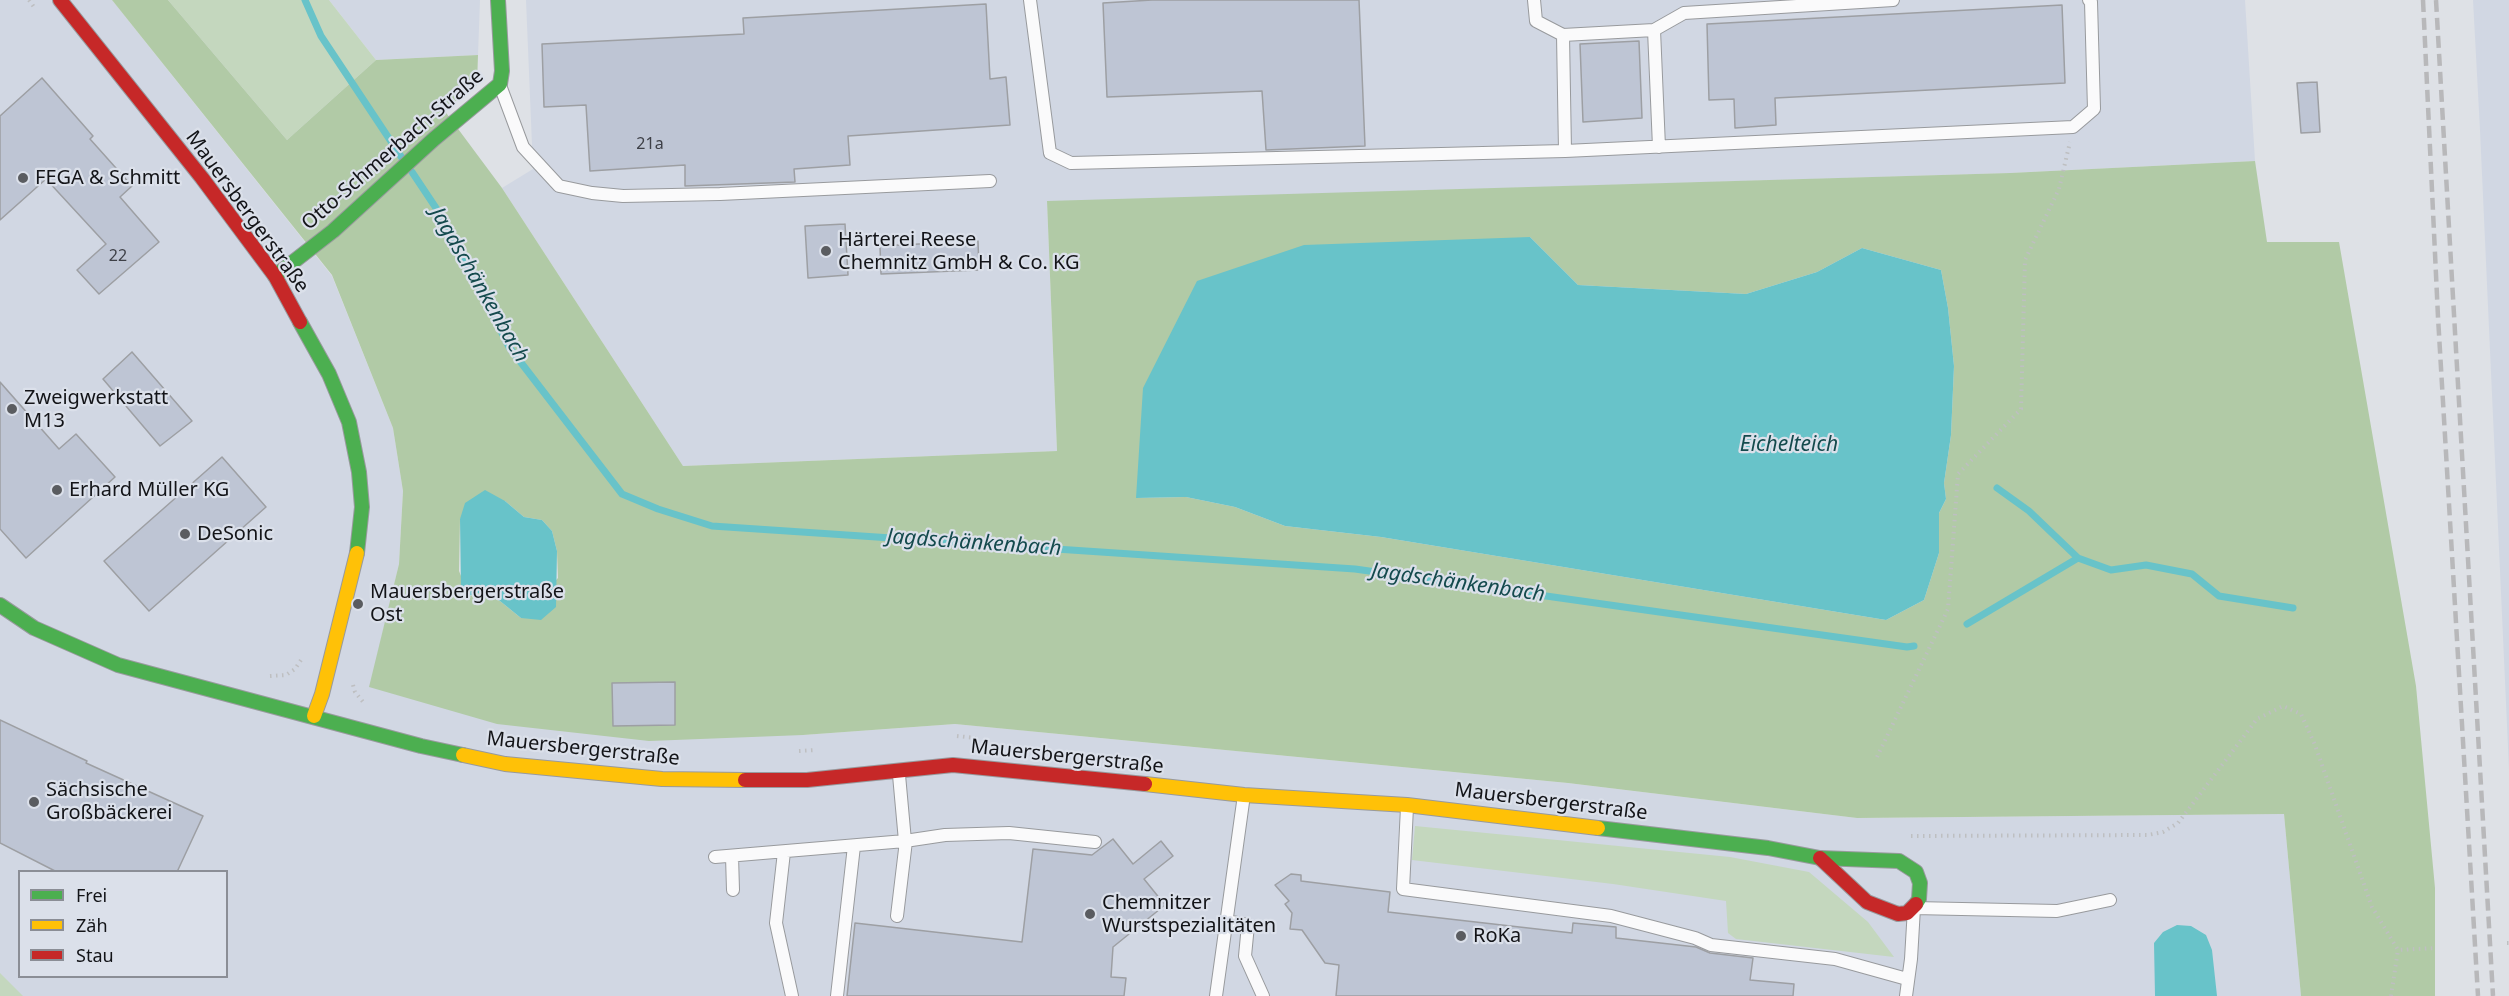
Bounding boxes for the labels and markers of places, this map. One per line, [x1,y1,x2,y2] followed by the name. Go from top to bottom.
[35,166,180,190] place label: FEGA & Schmitt
[16,171,30,185] marker: FEGA & Schmitt
[838,228,1080,275] place label: Härterei Reese Chemnitz GmbH & Co. KG
[819,244,833,258] marker: Härterei Reese Chemnitz GmbH & Co. KG
[24,386,168,433] place label: Zweigwerkstatt M13
[5,402,19,416] marker: Zweigwerkstatt M13
[69,478,229,502] place label: Erhard Müller KG
[50,483,64,497] marker: Erhard Müller KG
[197,522,273,546] place label: DeSonic
[178,527,192,541] marker: DeSonic
[370,580,564,627] place label: Mauersbergerstraße Ost
[351,597,365,611] marker: Mauersbergerstraße Ost
[46,778,173,825] place label: Sächsische Großbäckerei
[27,795,41,809] marker: Sächsische Großbäckerei
[1102,891,1276,938] place label: Chemnitzer Wurstspezialitäten
[1083,907,1097,921] marker: Chemnitzer Wurstspezialitäten
[1473,924,1521,948] place label: RoKa
[1454,929,1468,943] marker: RoKa

